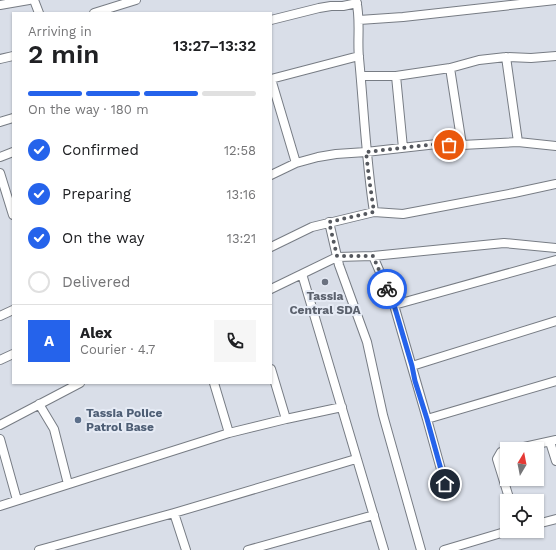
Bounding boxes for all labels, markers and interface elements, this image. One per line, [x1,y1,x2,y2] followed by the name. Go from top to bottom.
[28,24,92,39] text: Arriving in
[173,37,256,55] text: 13:27–13:32
[28,39,99,69] text: 2 min
[28,102,149,117] text: On the way · 180 m
[432,128,466,162] pin
[438,134,460,156] icon: bag
[28,139,50,161] icon: check
[62,141,139,159] text: Confirmed
[224,143,256,158] text: 12:58
[28,183,50,205] icon: check
[62,185,131,203] text: Preparing
[227,187,256,202] text: 13:16
[28,227,50,249] icon: check
[62,229,144,247] text: On the way
[227,231,256,246] text: 13:21
[367,269,407,309] courier
[62,273,130,291] text: Delivered
[320,277,330,287] marker: Tassia Central SDA
[376,278,398,300] icon: bike
[289,289,361,317] place label: Tassia Central SDA
[214,320,256,362] button: phone
[80,324,112,342] text: Alex
[44,332,54,350] text: A
[80,342,155,357] text: Courier · 4.7
[86,406,163,434] place label: Tassia Police Patrol Base
[73,415,83,425] marker: Tassia Police Patrol Base
[500,442,544,486] north arrow
[500,442,544,538] map controls
[428,467,462,501] pin
[434,473,456,495] icon: home
[500,494,544,538] button: locate

